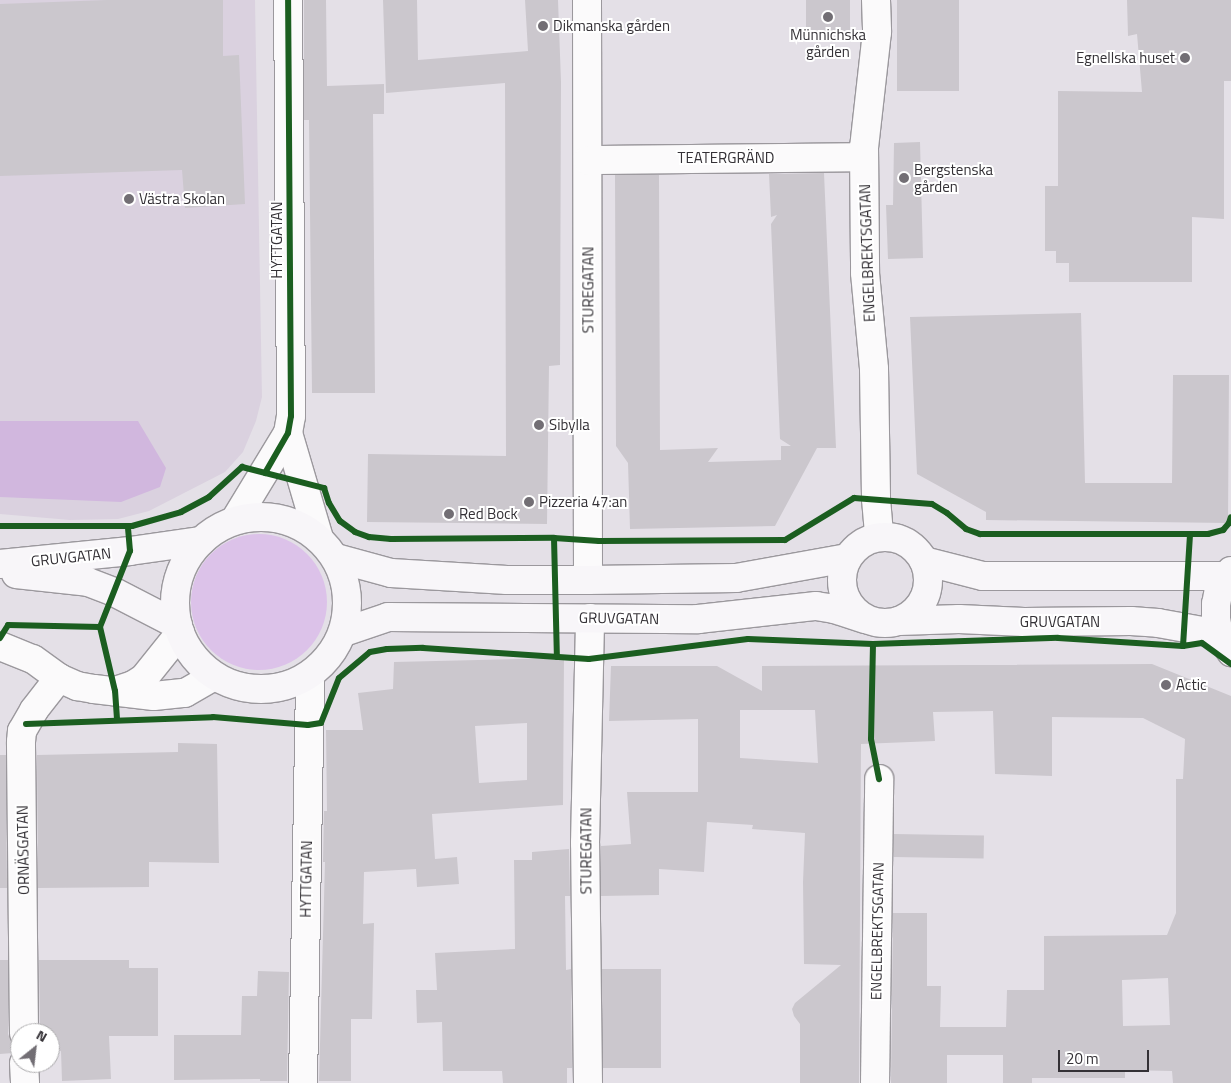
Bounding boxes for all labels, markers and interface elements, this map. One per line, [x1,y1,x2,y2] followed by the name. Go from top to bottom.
[822,11,834,23] marker: Münnichska gården
[553,17,670,35] place label: Dikmanska gården
[537,20,549,32] marker: Dikmanska gården
[790,25,866,60] place label: Münnichska gården
[1076,49,1175,67] place label: Egnellska huset
[1179,52,1191,64] marker: Egnellska huset
[678,149,774,167] street label: TEATERGRÄND
[914,160,993,195] place label: Bergstenska gården
[898,172,910,184] marker: Bergstenska gården
[856,184,878,322] street label: ENGELBREKTSGATAN
[139,190,225,208] place label: Västra Skolan
[123,193,135,205] marker: Västra Skolan
[268,201,286,279] street label: HYTTGATAN
[579,247,597,333] street label: STUREGATAN
[549,416,590,434] place label: Sibylla
[533,419,545,431] marker: Sibylla
[539,493,627,511] place label: Pizzeria 47:an
[523,496,535,508] marker: Pizzeria 47:an
[459,505,518,523] place label: Red Bock
[443,508,455,520] marker: Red Bock
[30,544,112,570] street label: GRUVGATAN
[579,608,659,628] street label: GRUVGATAN
[1020,613,1100,631] street label: GRUVGATAN
[1176,676,1206,694] place label: Actic
[1160,679,1172,691] marker: Actic
[13,805,33,895] street label: ORNÄSGATAN
[577,808,595,894] street label: STUREGATAN
[296,840,316,918] street label: HYTTGATAN
[867,862,887,1000] street label: ENGELBREKTSGATAN
[10,1023,60,1073] north arrow
[33,1024,51,1047] text: N
[1061,1040,1152,1072] scale bar
[1066,1047,1099,1070] text: 20 m

